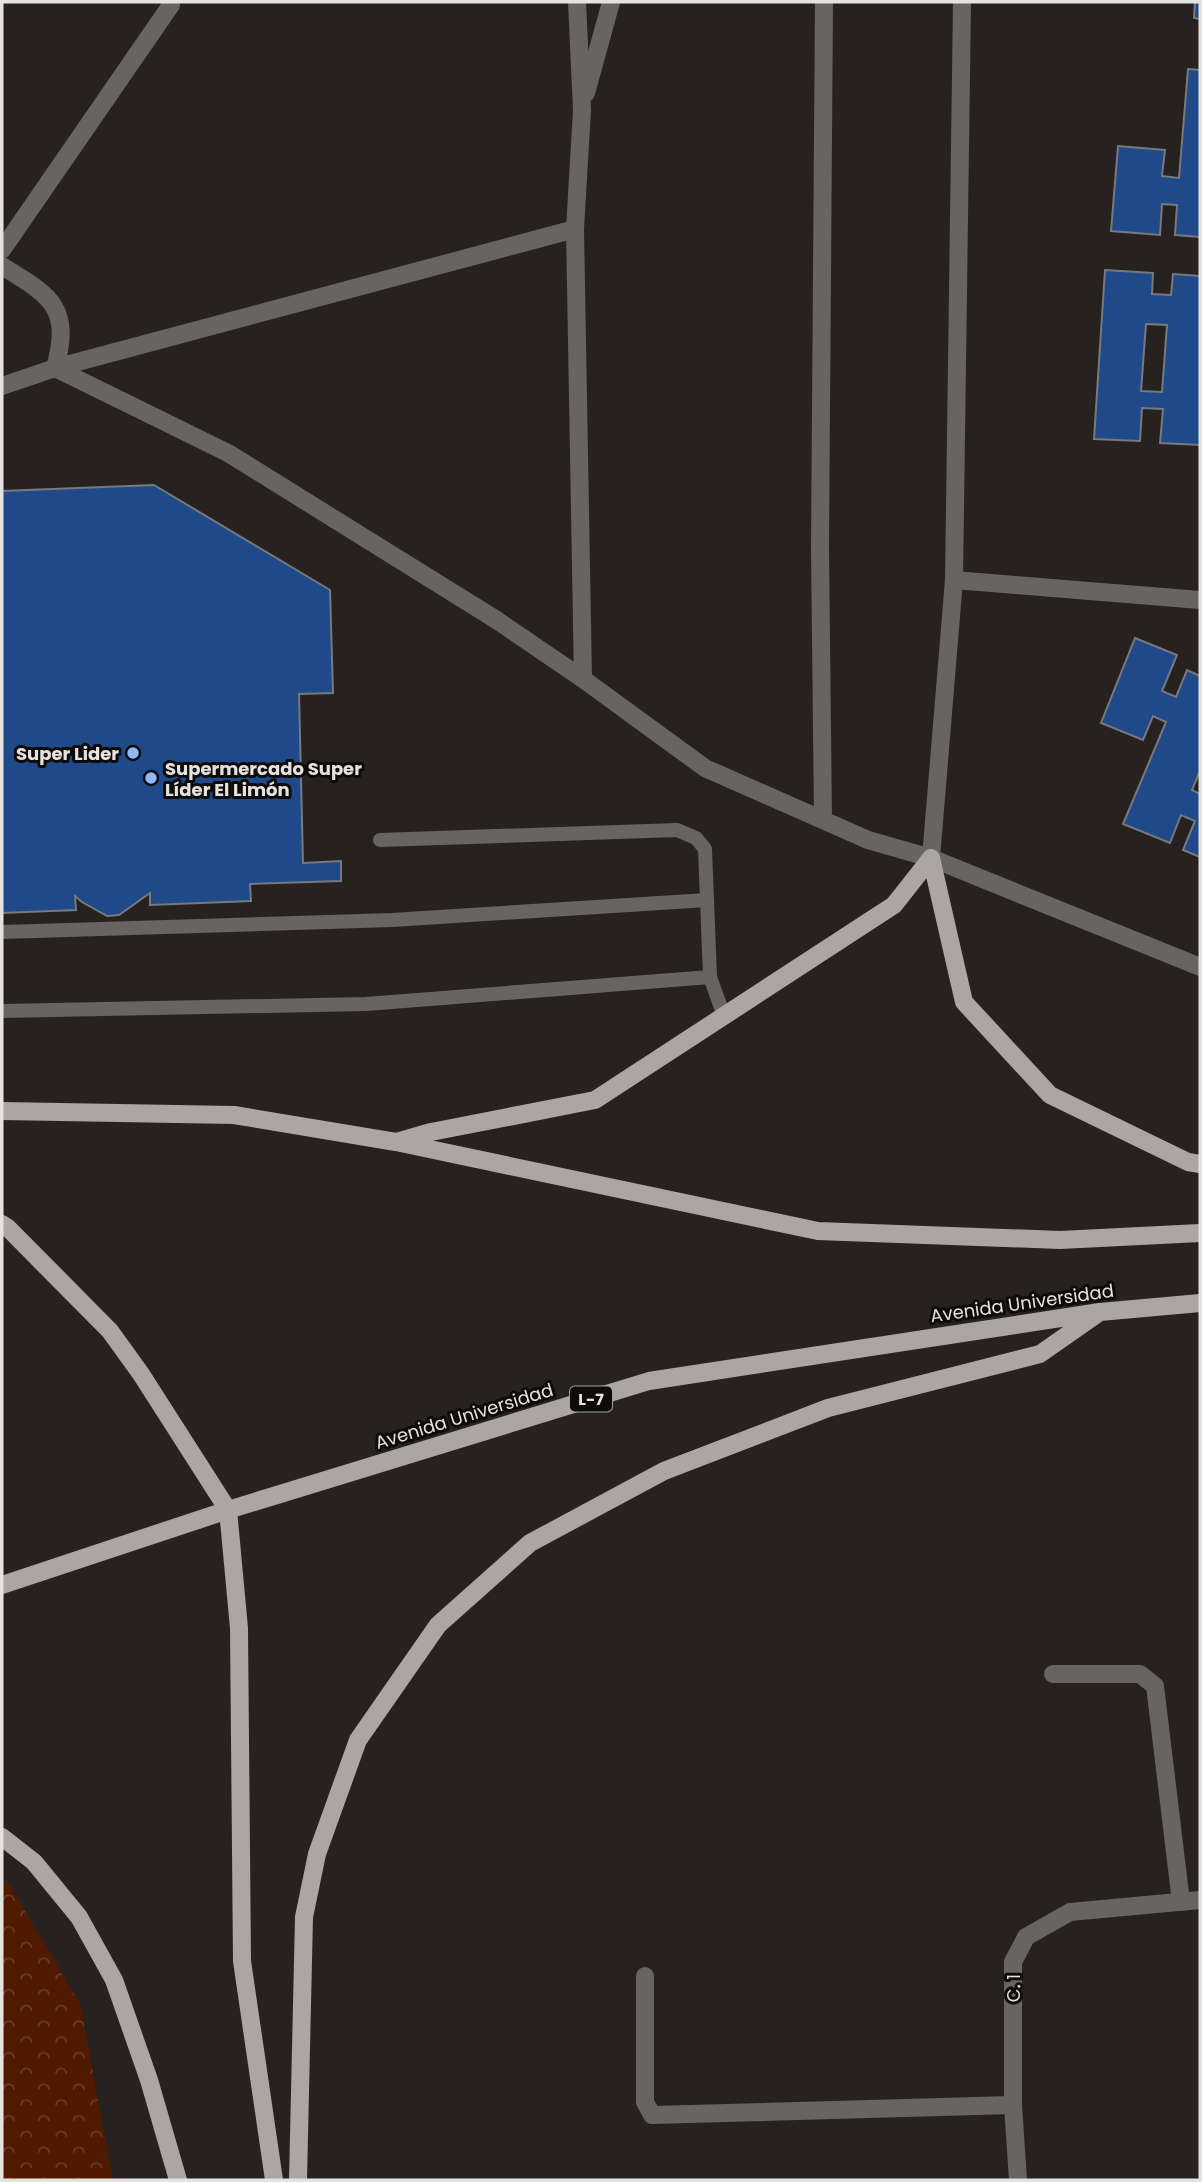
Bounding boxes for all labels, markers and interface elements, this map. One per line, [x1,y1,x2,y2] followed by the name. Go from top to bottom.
[16,741,119,766] place label: Super Lider
[125,745,141,761] marker: Super Lider
[165,756,362,802] place label: Supermercado Super Líder El Limón
[143,770,159,786] marker: Supermercado Super Líder El Limón
[929,1278,1115,1328] street label: Avenida Universidad
[372,1377,556,1455] street label: Avenida Universidad
[570,1386,612,1412] road number: L-7
[1001,1974,1026,2002] street label: C. 1

